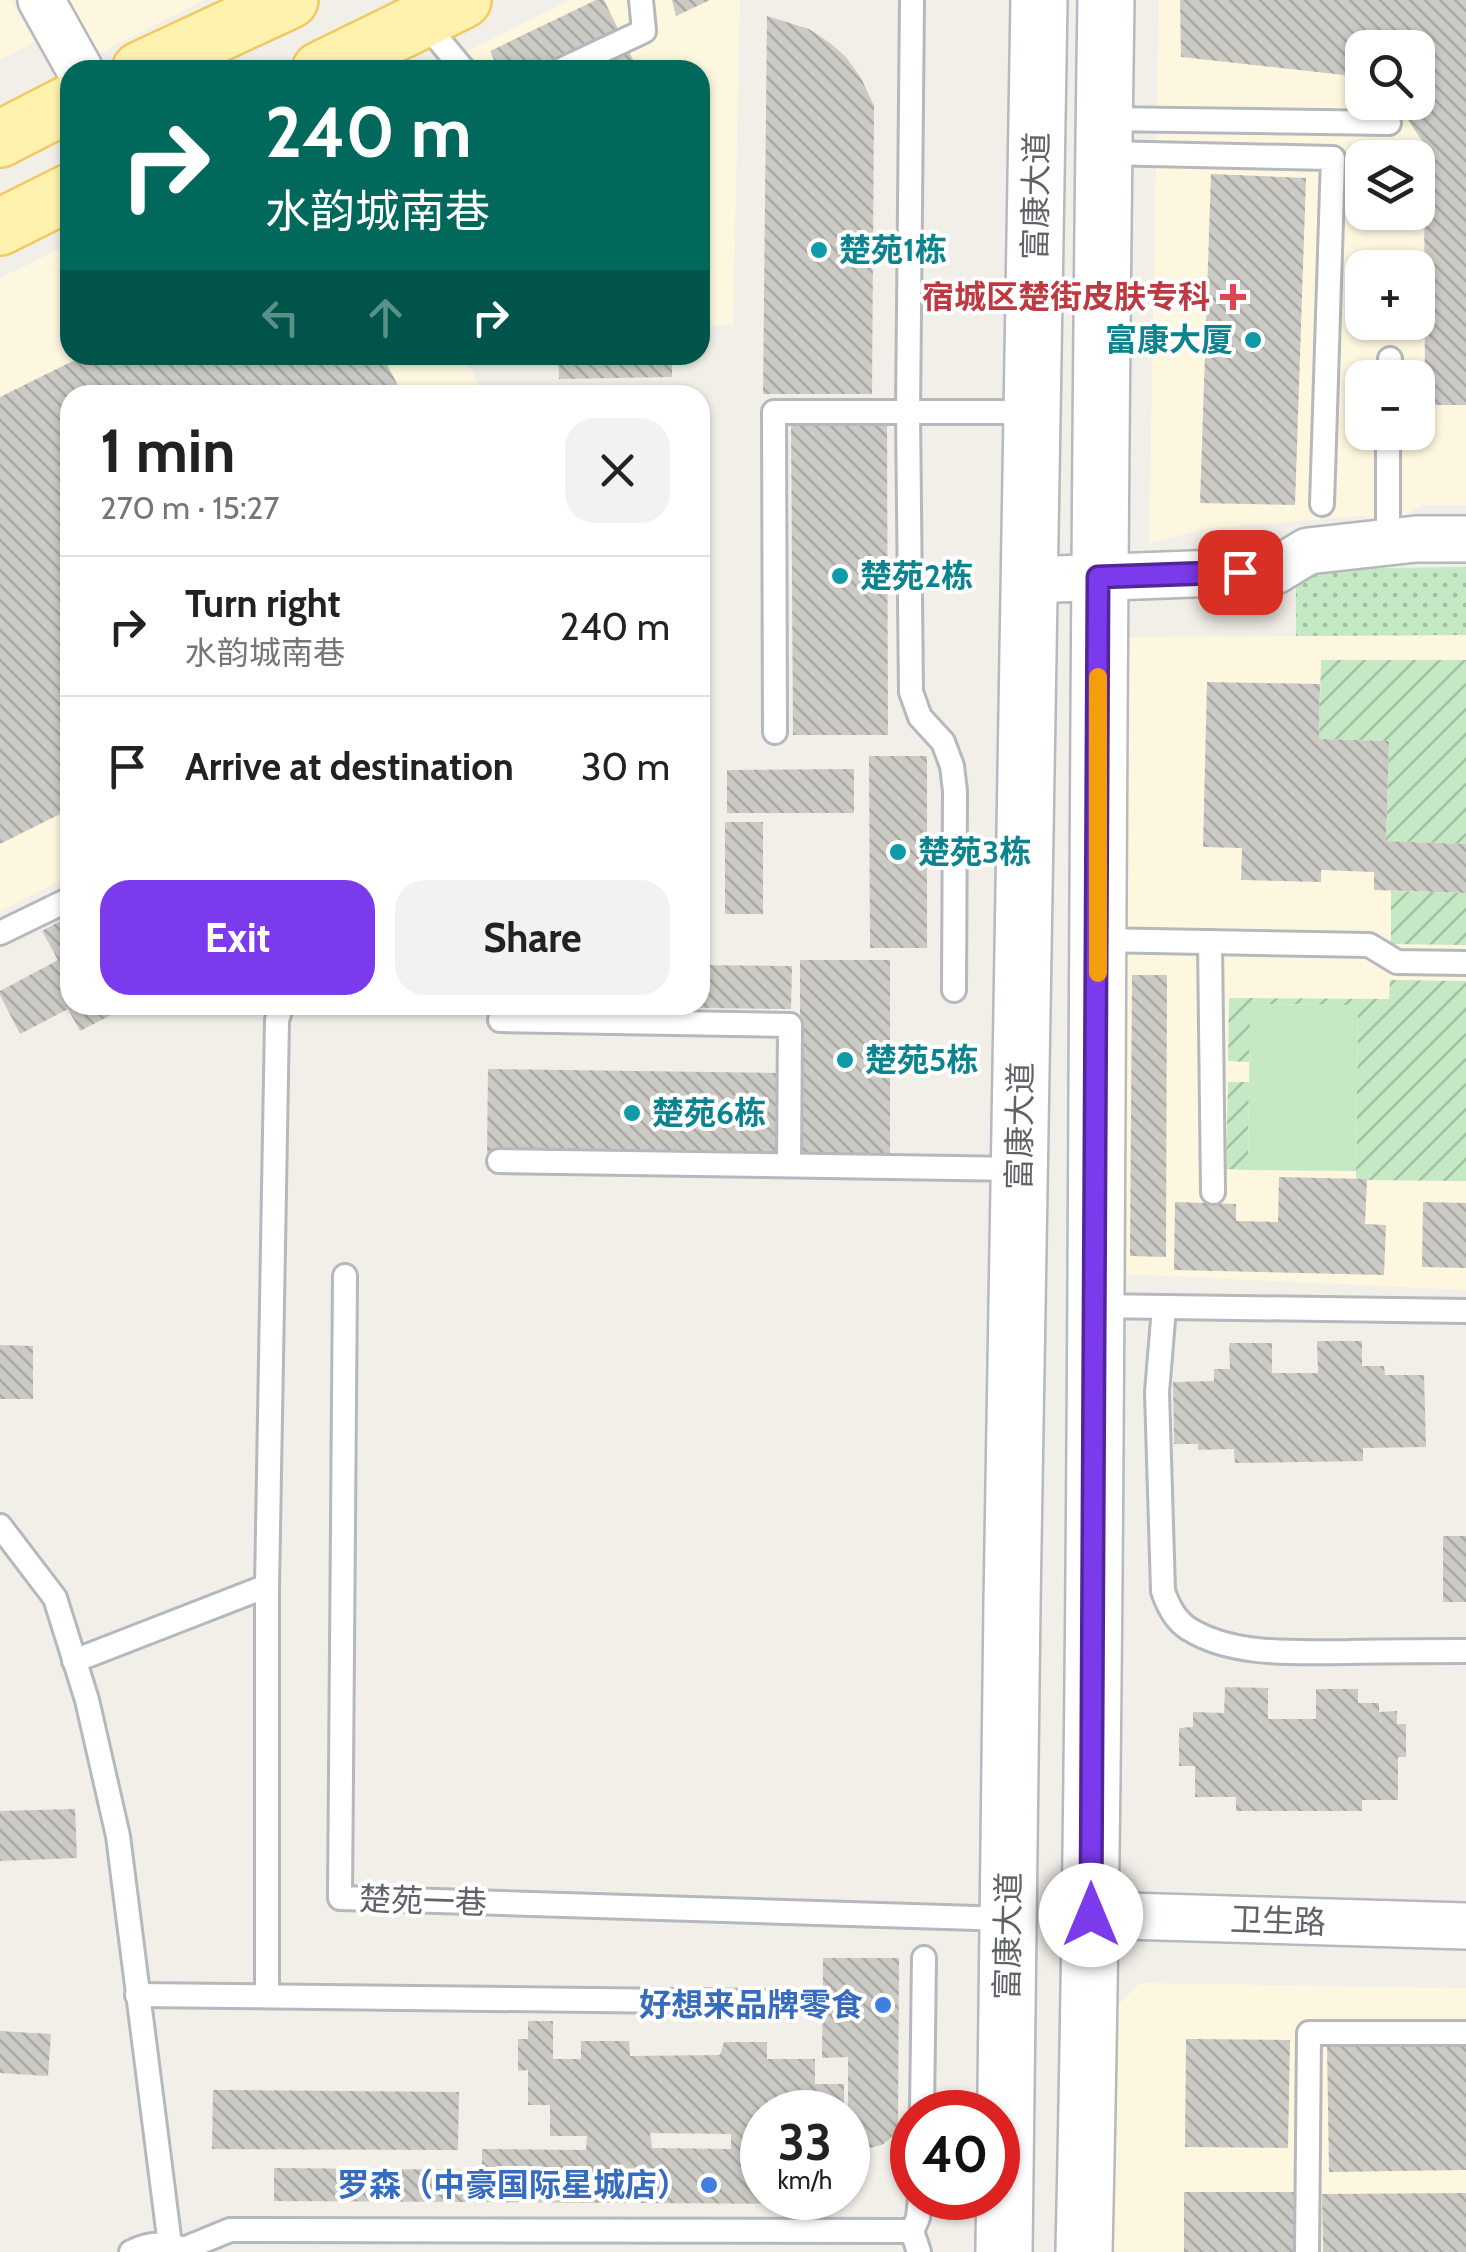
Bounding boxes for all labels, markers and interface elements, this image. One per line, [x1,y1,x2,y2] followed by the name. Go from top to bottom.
[1345,30,1435,450] map controls
[1345,30,1435,120] button: search
[265,89,472,175] text: 240 m
[100,100,230,230] icon: right
[1015,132,1056,260] street label: 富康大道
[1345,140,1435,230] button: layers
[265,184,490,238] text: 水韵城南巷
[839,230,947,269] place label: 楚苑1栋
[808,239,830,261] marker: 楚苑1栋
[1345,250,1435,340] button: +
[922,277,1210,316] place label: 宿城区楚街皮肤专科
[1220,284,1246,310] marker: 宿城区楚街皮肤专科
[253,290,308,345] icon: left
[358,290,413,345] icon: ahead
[463,290,518,345] icon: right
[1105,320,1233,359] place label: 富康大厦
[1242,329,1264,351] marker: 富康大厦
[1345,360,1435,450] button: −
[100,414,235,487] text: 1 min
[565,418,670,523] button: close
[100,488,279,527] text: 270 m · 15:27
[1198,530,1283,615] pin
[1213,545,1268,600] icon: arrive
[860,556,973,595] place label: 楚苑2栋
[829,565,851,587] marker: 楚苑2栋
[185,580,341,627] text: Turn right
[100,599,155,654] icon: right
[560,603,670,650] text: 240 m
[185,633,345,672] text: 水韵城南巷
[100,739,155,794] icon: arrive
[185,743,514,790] text: Arrive at destination
[581,743,670,790] text: 30 m
[918,832,1031,871] place label: 楚苑3栋
[887,841,909,863] marker: 楚苑3栋
[100,880,375,995] button: Exit
[395,880,670,995] button: Share
[865,1040,978,1079] place label: 楚苑5栋
[834,1049,856,1071] marker: 楚苑5栋
[999,1062,1040,1190] street label: 富康大道
[652,1093,766,1132] place label: 楚苑6栋
[621,1102,643,1124] marker: 楚苑6栋
[1039,1863,1143,1967] position arrow
[987,1872,1028,2000] street label: 富康大道
[358,1879,488,1922] street label: 楚苑一巷
[1229,1899,1327,1942] street label: 卫生路
[639,1985,863,2024] place label: 好想来品牌零食
[872,1994,894,2016] marker: 好想来品牌零食
[890,2090,1020,2220] speed limit sign: 40
[778,2112,832,2173] text: 33
[337,2165,689,2204] place label: 罗森（中豪国际星城店）
[778,2165,832,2195] text: km/h
[698,2174,720,2196] marker: 罗森（中豪国际星城店）

